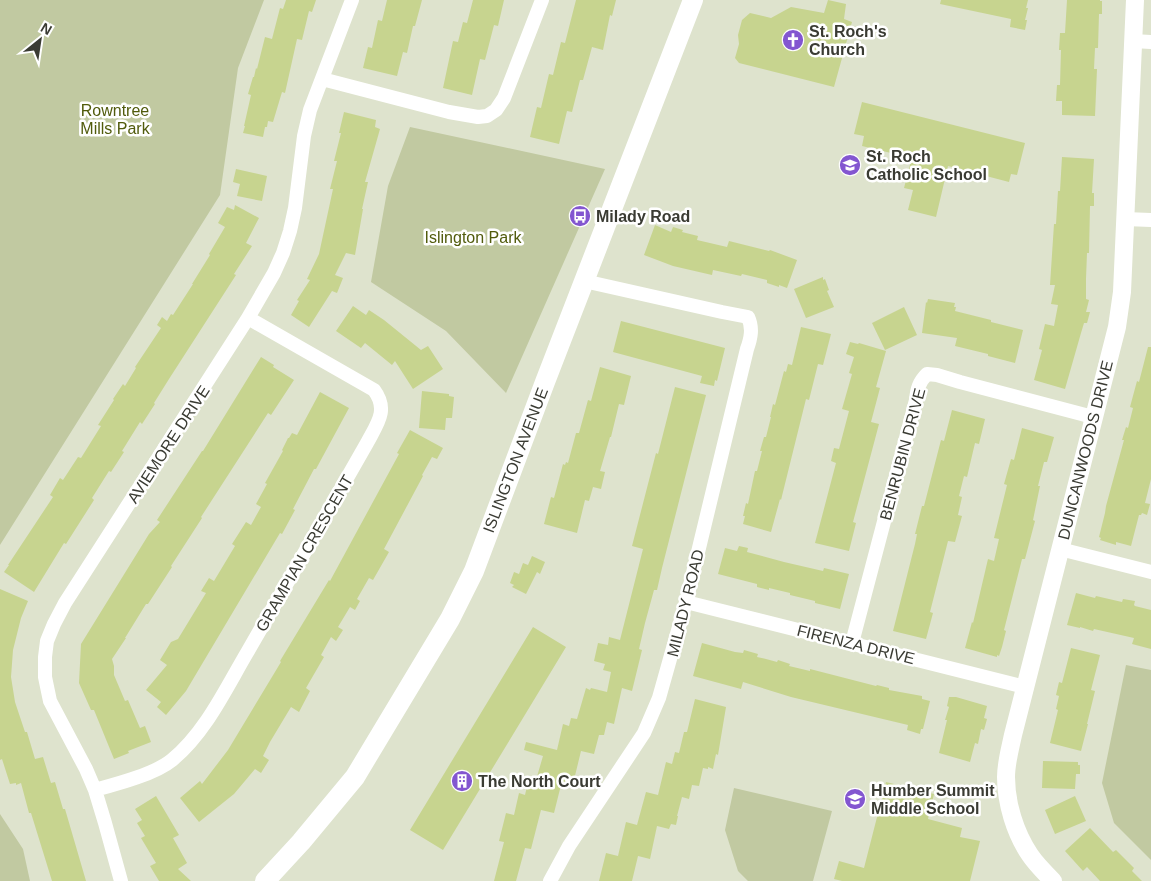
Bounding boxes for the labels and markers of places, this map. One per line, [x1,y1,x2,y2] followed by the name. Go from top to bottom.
[809,23,887,58] place label: St. Roch's Church
[781,28,805,52] church icon: St. Roch's Church
[866,148,987,183] place label: St. Roch Catholic School
[838,153,862,177] school or university icon: St. Roch Catholic School
[568,204,592,228] bus stop icon: Milady Road
[596,208,690,225] place label: Milady Road
[450,769,474,793] building icon: The North Court
[478,773,601,790] place label: The North Court
[871,782,995,817] place label: Humber Summit Middle School
[843,787,867,811] school or university icon: Humber Summit Middle School

